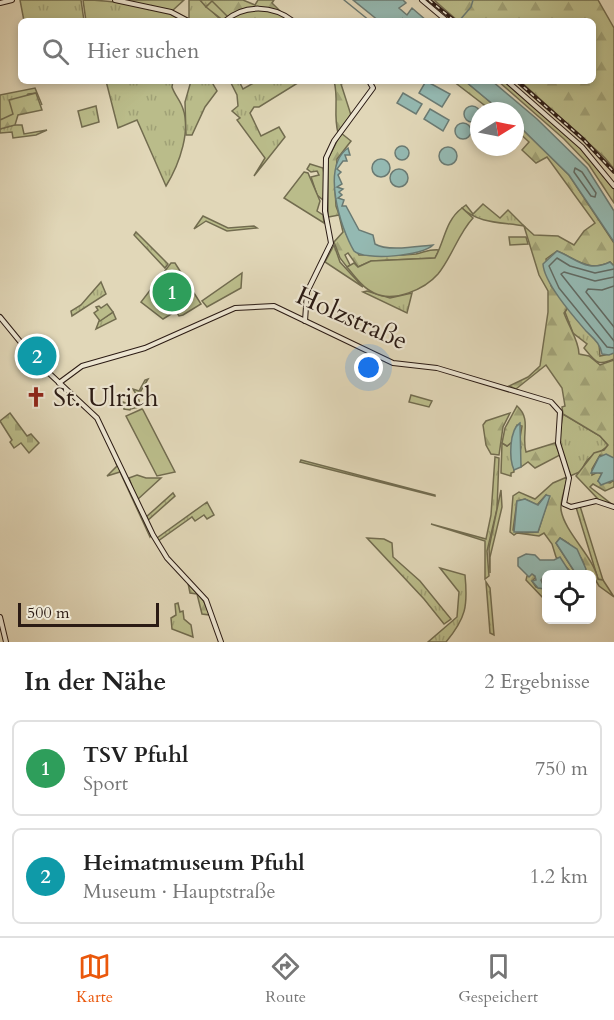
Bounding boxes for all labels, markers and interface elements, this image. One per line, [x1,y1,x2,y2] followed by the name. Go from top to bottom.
[18,18,596,84] search box
[39,35,72,68] icon: search
[87,36,200,66] text: Hier suchen
[470,102,524,156] north arrow
[152,270,192,314] pin: 1
[291,278,413,358] street label: Holzstraße
[18,334,57,378] pin: 2
[354,353,383,382] your location
[53,380,159,415] place label: St. Ulrich
[24,385,48,409] church icon: St. Ulrich
[542,570,596,624] map controls
[542,570,596,624] button: locate
[18,600,159,628] scale bar
[27,602,69,624] text: 500 m
[24,664,166,699] text: In der Nähe
[484,668,590,695] text: 2 Ergebnisse
[83,740,188,770] text: TSV Pfuhl
[40,755,51,782] text: 1
[535,755,588,782] text: 750 m
[83,770,128,797] text: Sport
[83,848,305,878] text: Heimatmuseum Pfuhl
[40,863,51,890] text: 2
[529,863,588,890] text: 1.2 km
[83,878,276,905] text: Museum · Hauptstraße
[76,950,113,1008] tab: Karte
[265,950,306,1008] tab: Route
[458,950,538,1008] tab: Gespeichert

